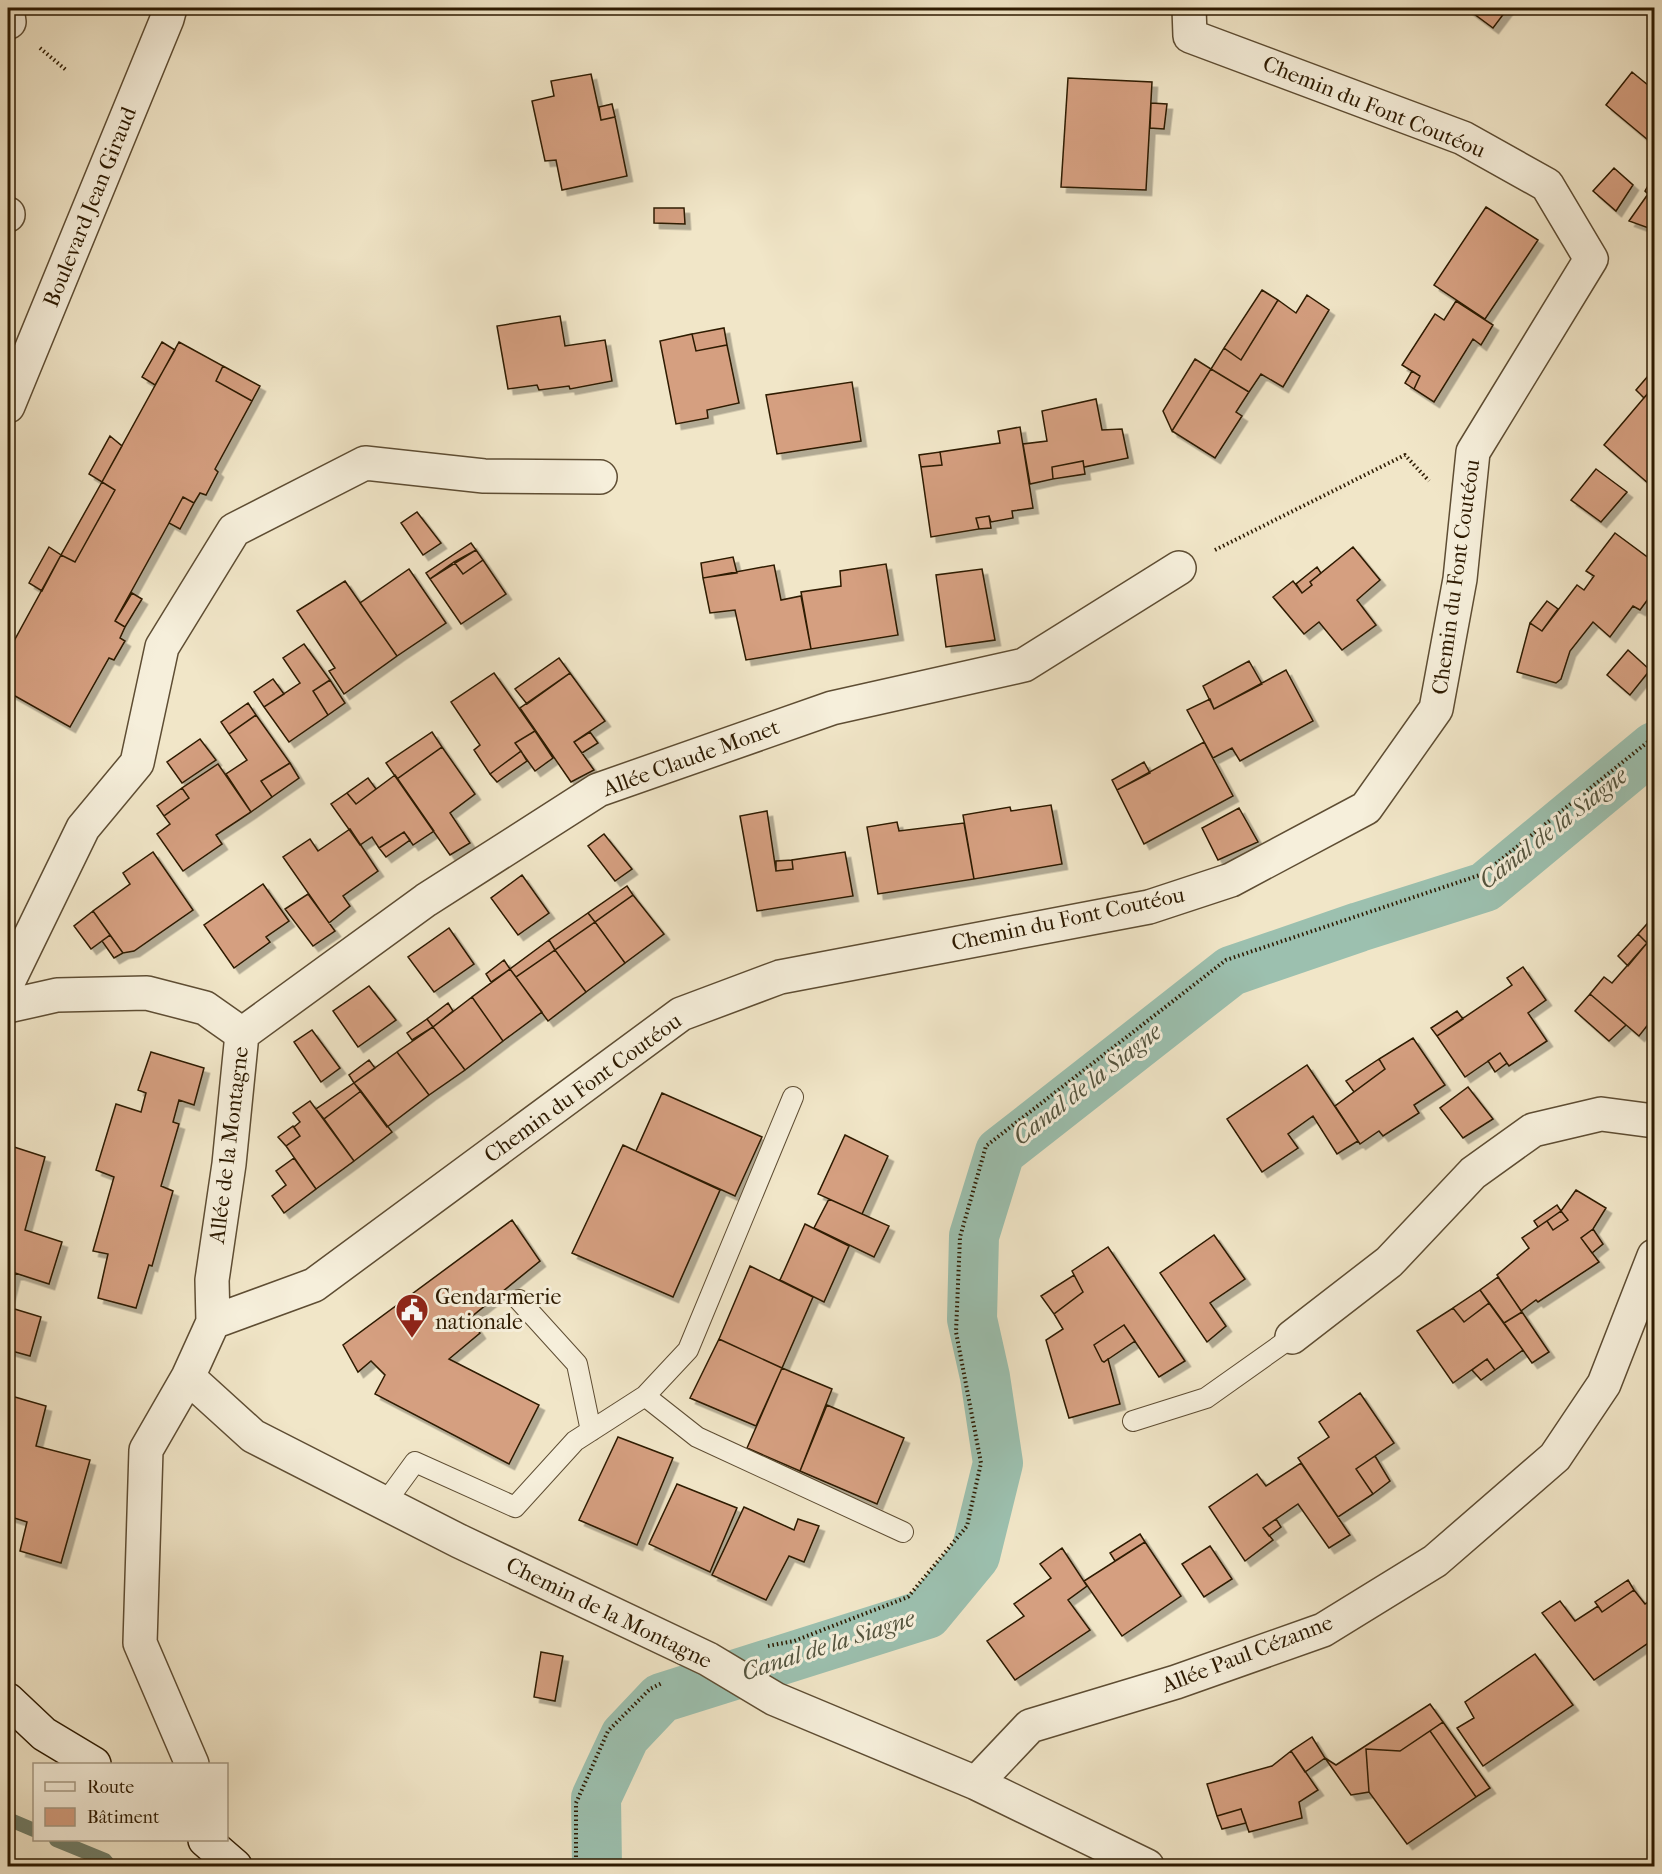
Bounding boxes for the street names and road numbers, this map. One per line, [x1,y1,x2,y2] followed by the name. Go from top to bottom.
[1259,50,1489,164] street label: Chemin du Font Coutéou
[38,102,142,311] street label: Boulevard Jean Giraud
[1427,457,1485,696] street label: Chemin du Font Coutéou
[598,714,783,802] street label: Allée Claude Monet
[949,881,1187,956] street label: Chemin du Font Coutéou
[479,1007,687,1168] street label: Chemin du Font Coutéou
[204,1045,254,1246] street label: Allée de la Montagne
[502,1552,716,1674] street label: Chemin de la Montagne
[1157,1609,1336,1699] street label: Allée Paul Cézanne

